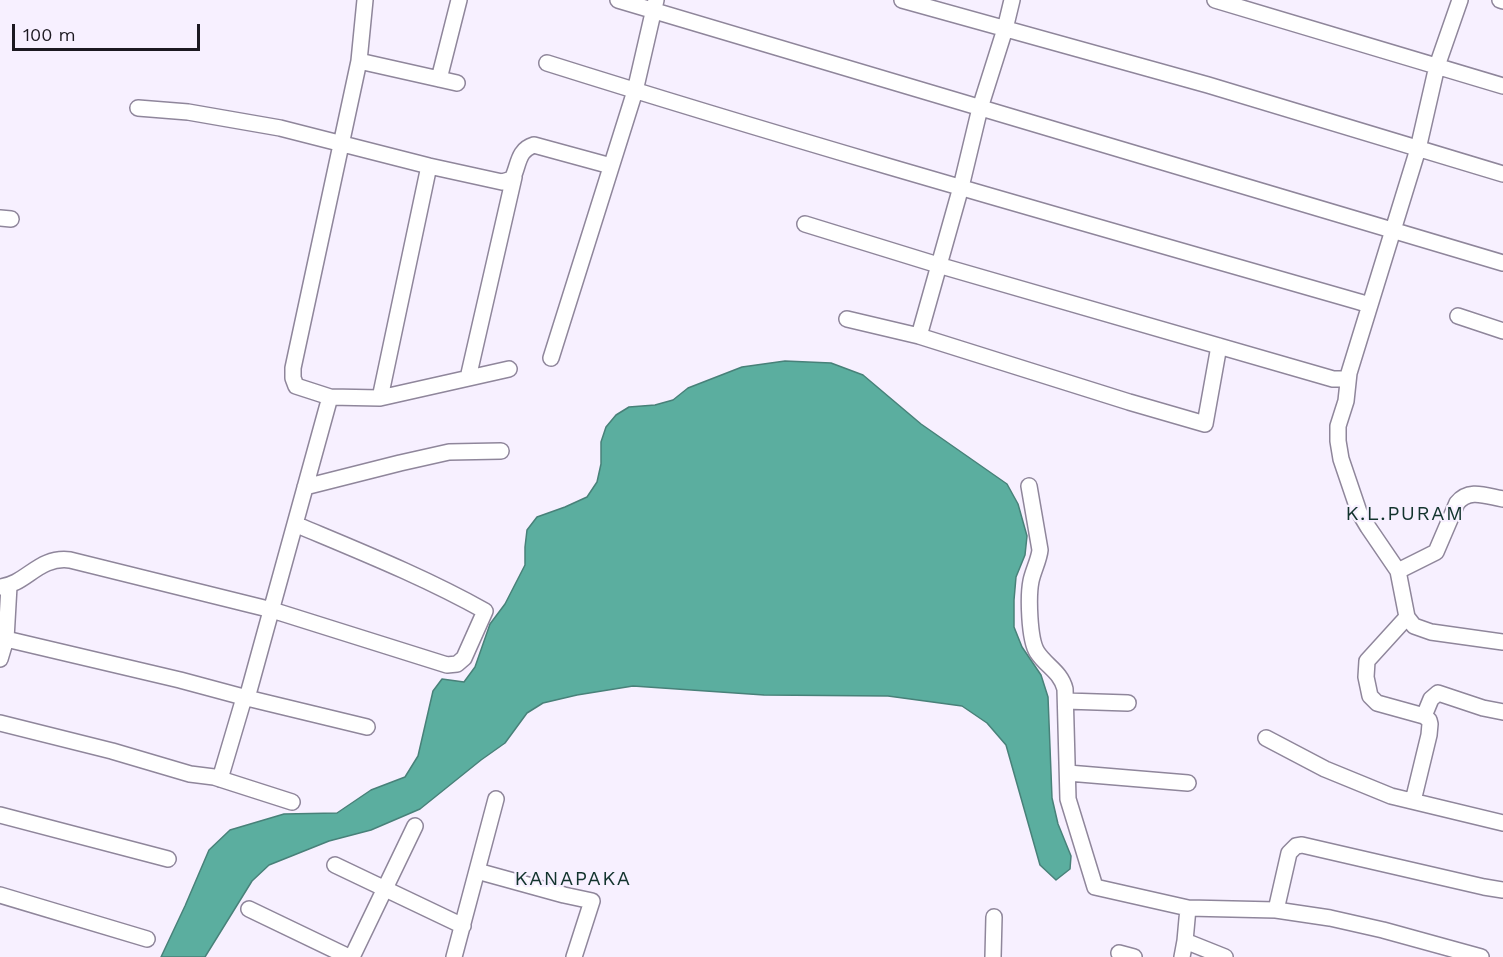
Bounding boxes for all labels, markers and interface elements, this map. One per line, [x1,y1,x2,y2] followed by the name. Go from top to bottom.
[15,12,202,50] scale bar
[23,24,76,45] text: 100 m
[1345,502,1465,526] district label: K.L.PURAM
[515,867,631,891] district label: KANAPAKA

